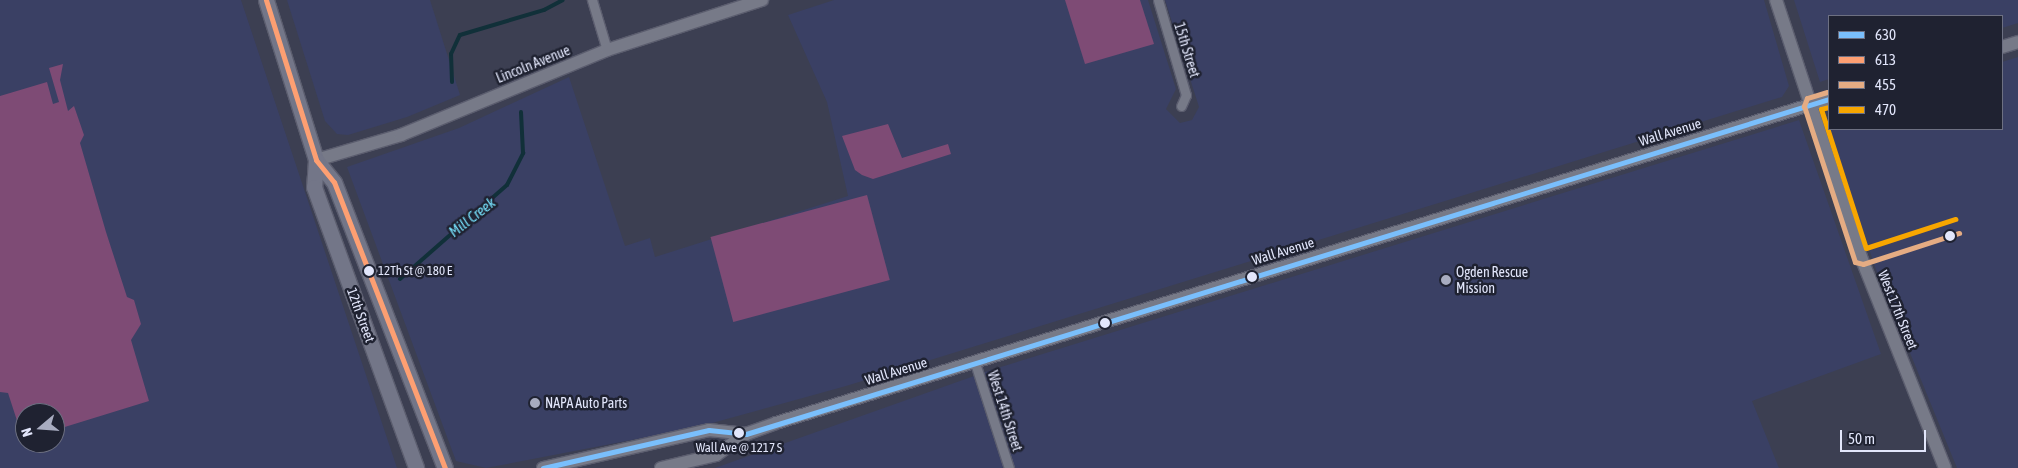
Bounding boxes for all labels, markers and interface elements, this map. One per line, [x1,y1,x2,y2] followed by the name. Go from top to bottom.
[1828,15,2003,130] legend
[1171,20,1203,80] street label: 15th Street
[1875,26,1896,43] text: 630
[494,42,572,86] street label: Lincoln Avenue
[1875,51,1896,68] text: 613
[1875,76,1896,93] text: 455
[1875,101,1896,118] text: 470
[1637,115,1703,149] street label: Wall Avenue
[445,193,499,241] water label: Mill Creek
[1945,231,1955,241] unlabelled marker
[1250,234,1316,268] street label: Wall Avenue
[378,263,452,279] place label: 12Th St @ 180 E
[1456,264,1528,296] place label: Ogden Rescue Mission
[364,266,374,276] marker: 12Th St @ 180 E
[1875,268,1921,352] street label: West 17th Street
[1247,272,1257,282] unlabelled marker
[1440,274,1452,286] marker: Ogden Rescue Mission
[343,286,379,344] street label: 12th Street
[1100,318,1110,328] unlabelled marker
[863,354,929,388] street label: Wall Avenue
[984,369,1026,453] street label: West 14th Street
[545,395,627,411] place label: NAPA Auto Parts
[529,397,541,409] marker: NAPA Auto Parts
[15,403,65,453] north arrow
[1843,420,1929,452] scale bar
[18,426,36,439] text: N
[734,428,744,438] marker: Wall Ave @ 1217 S
[1848,430,1875,447] text: 50 m
[696,440,782,456] place label: Wall Ave @ 1217 S

